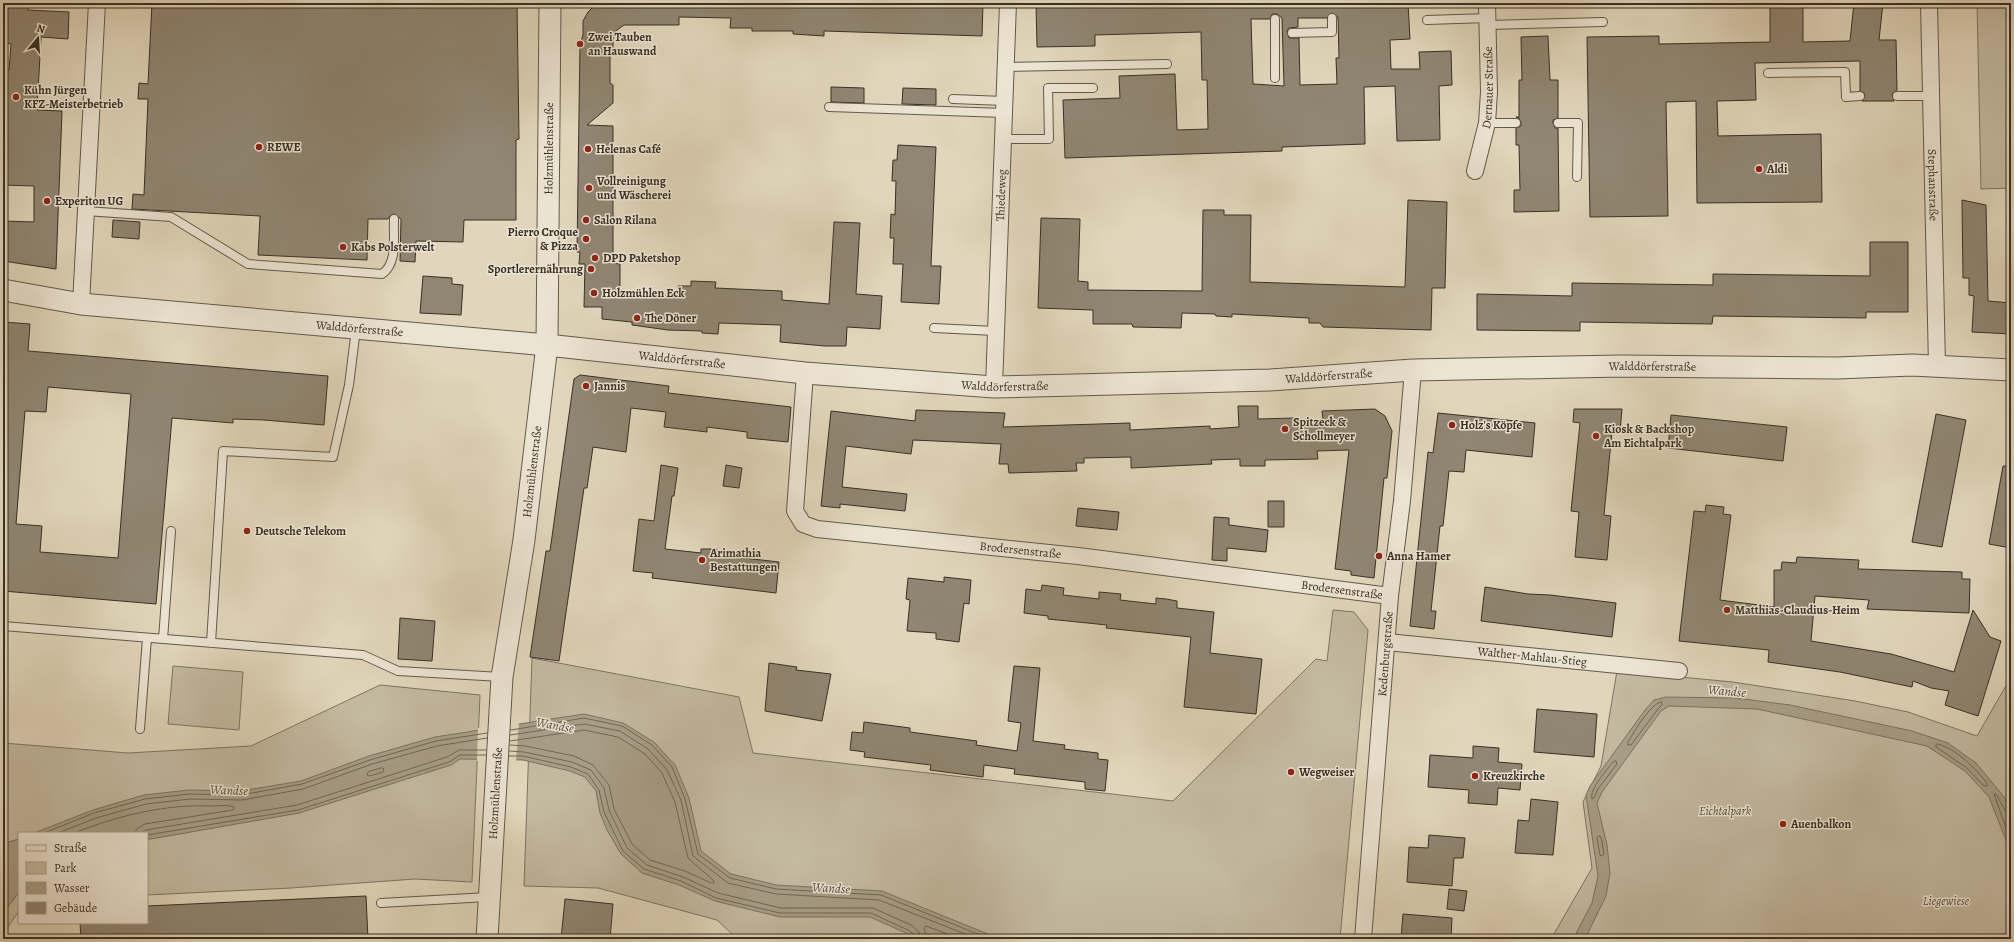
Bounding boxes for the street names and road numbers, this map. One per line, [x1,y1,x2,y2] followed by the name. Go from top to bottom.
[1478,46,1497,130] street label: Dernauer Straße
[540,102,557,195] street label: Holzmühlenstraße
[1924,149,1942,221] street label: Stephanstraße
[992,169,1010,221] street label: Thiedeweg
[314,317,404,340] street label: Walddörferstraße
[637,347,726,372] street label: Walddörferstraße
[1608,358,1696,375] street label: Walddörferstraße
[1284,365,1373,387] street label: Walddörferstraße
[960,377,1049,395] street label: Walddörferstraße
[519,425,545,518] street label: Holzmühlenstraße
[979,538,1062,562] street label: Brodersenstraße
[1300,577,1384,603] street label: Brodersenstraße
[1374,611,1397,697] street label: Kedenburgstraße
[1476,643,1588,670] street label: Walther-Mahlau-Stieg
[485,747,506,840] street label: Holzmühlenstraße

